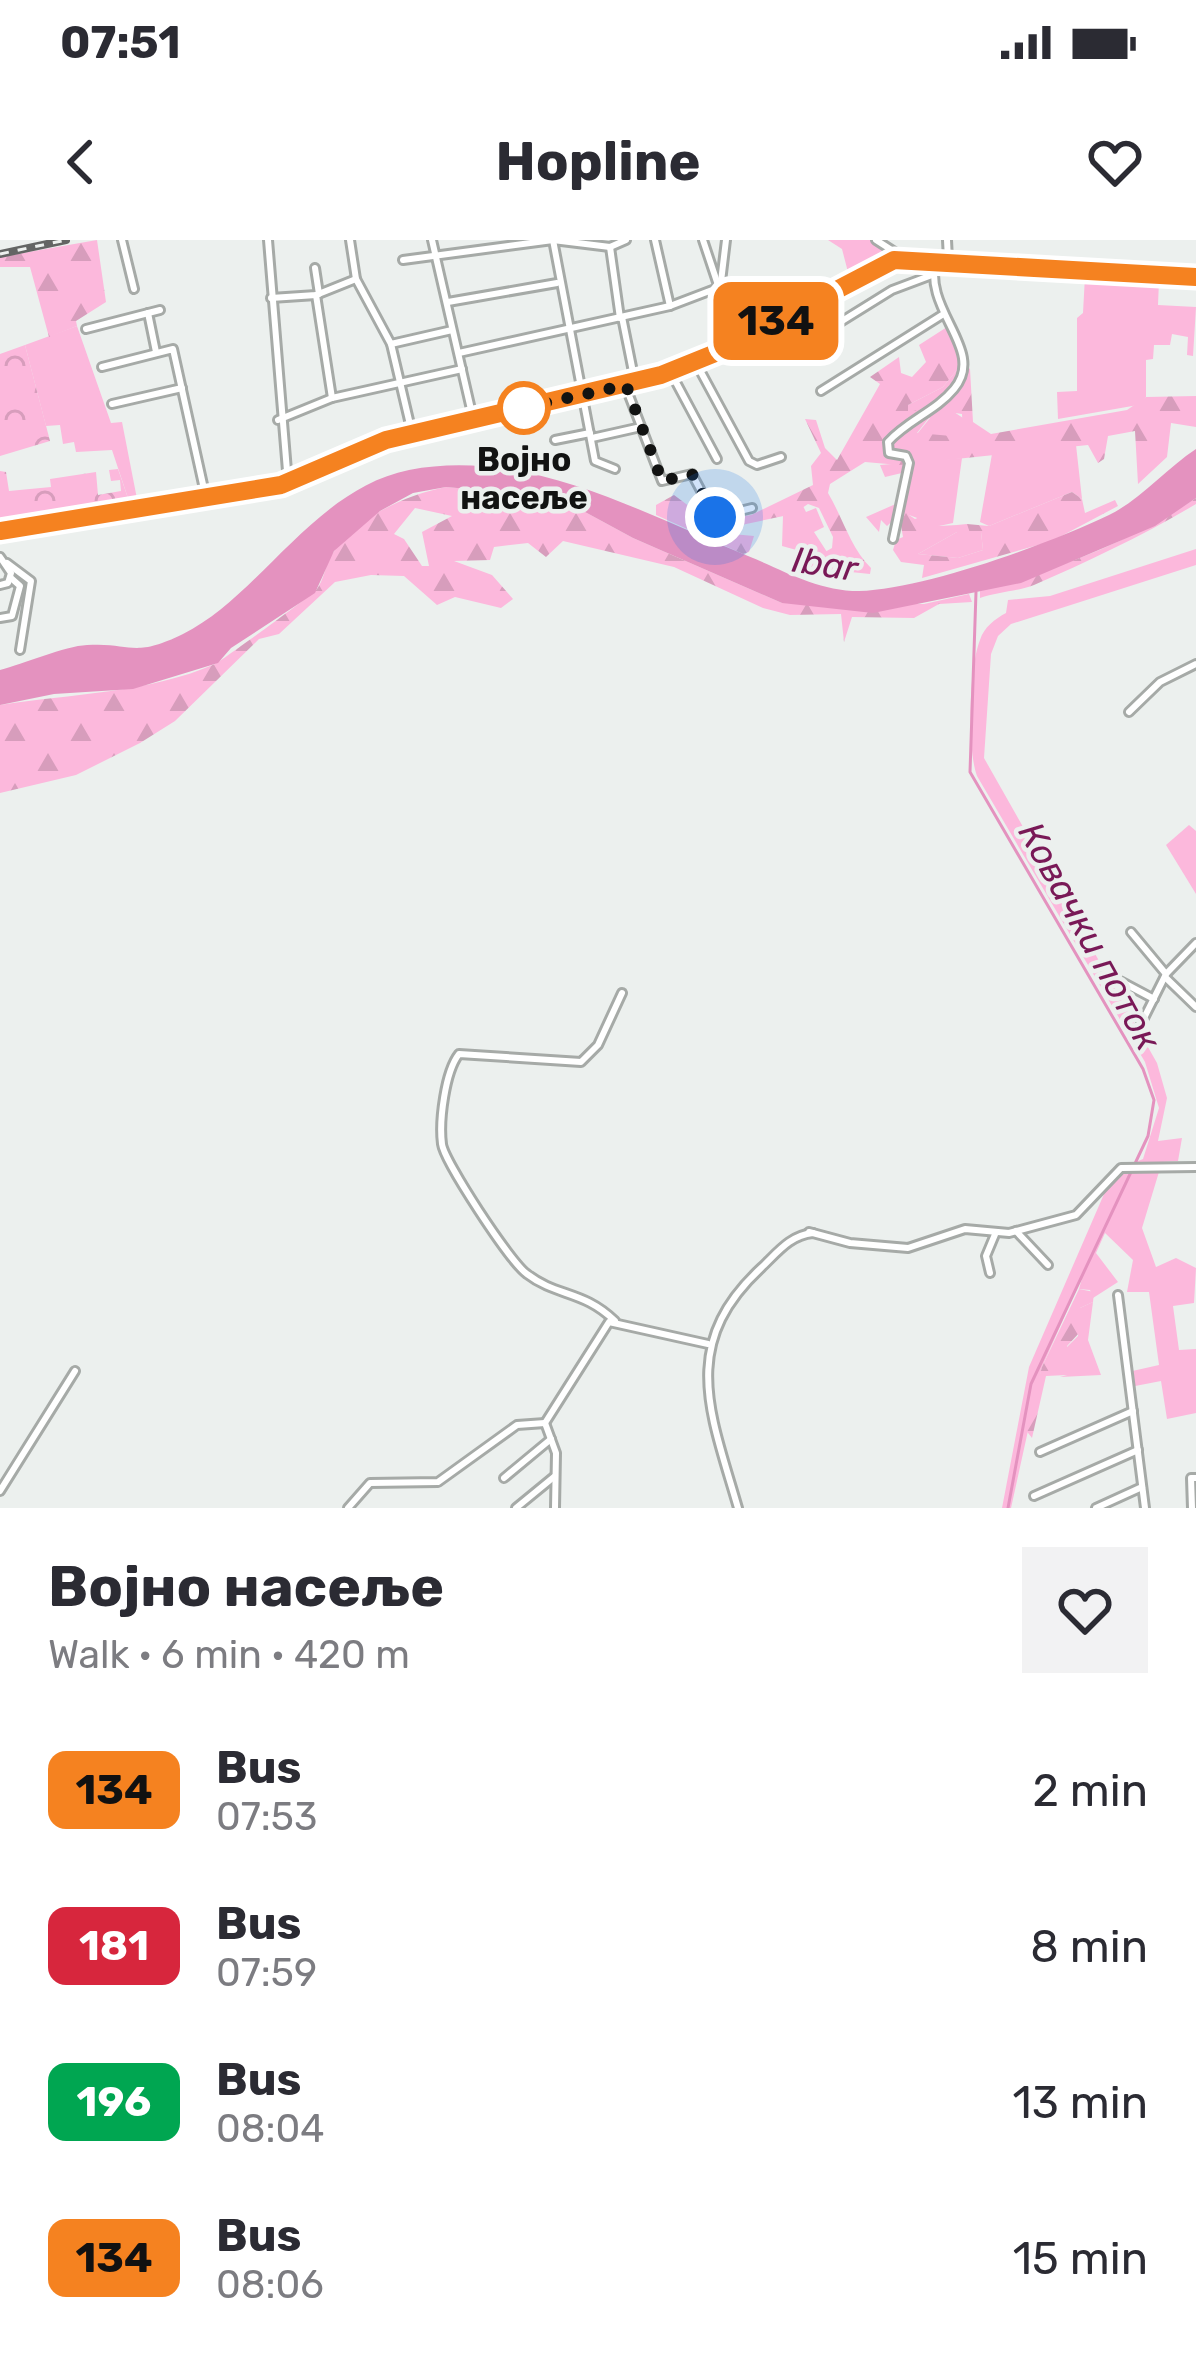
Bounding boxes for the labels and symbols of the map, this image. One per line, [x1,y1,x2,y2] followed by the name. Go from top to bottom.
[707,282,845,360] line badge: 134
[499,383,549,433] marker: Војно насеље
[460,440,588,517] place label: Војно насеље
[685,487,745,547] your location
[789,538,862,591] water label: Ibar
[1010,815,1171,1058] water label: Ковачки поток

